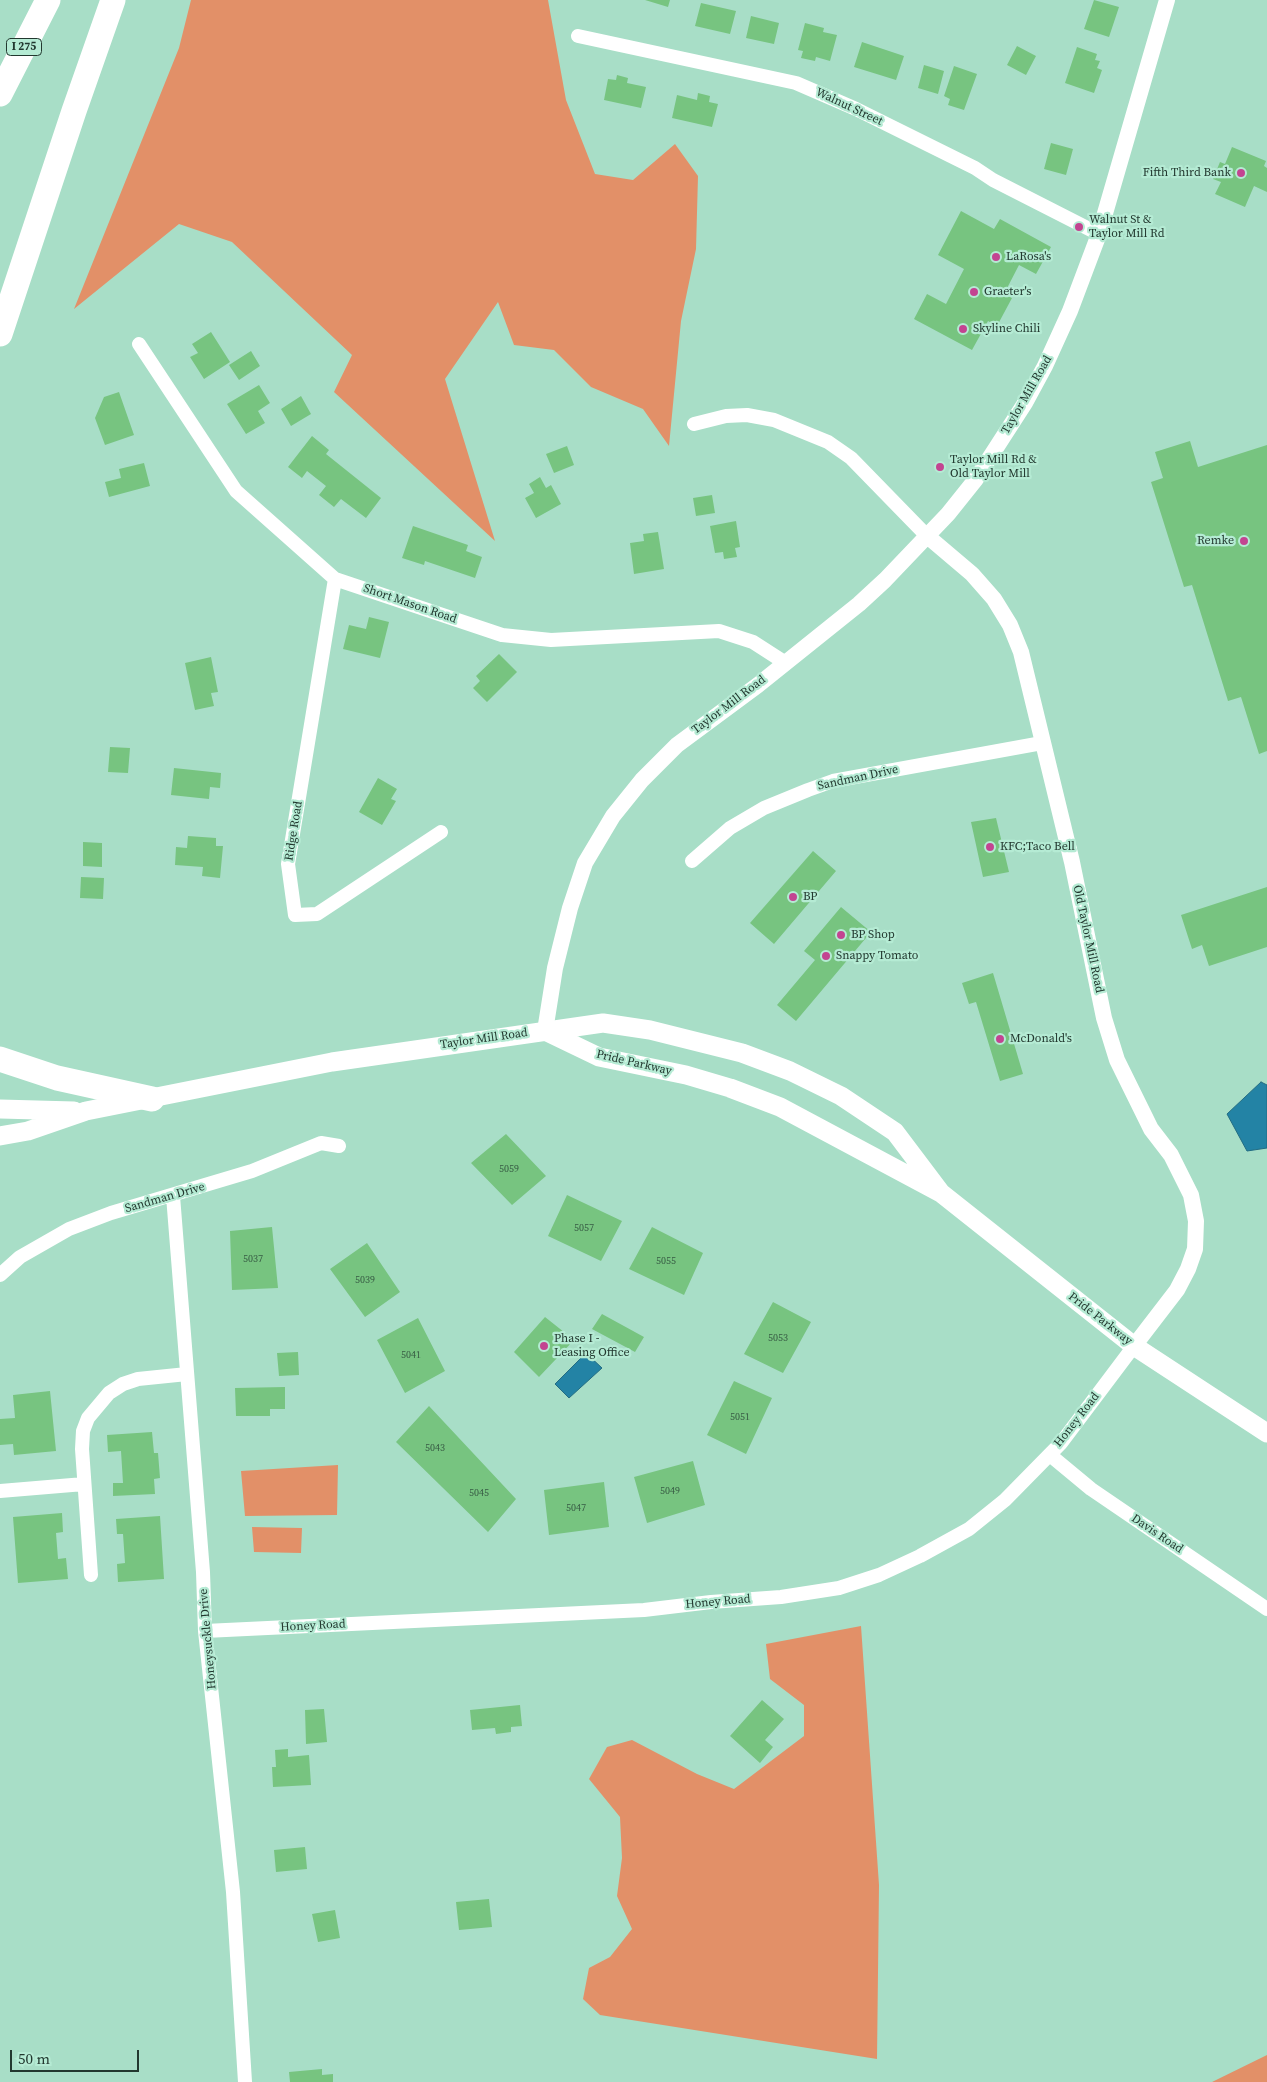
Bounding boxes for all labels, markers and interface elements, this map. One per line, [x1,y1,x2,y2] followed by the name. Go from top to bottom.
[6,38,42,56] road number: I 275
[813,85,885,129] street label: Walnut Street
[1143,166,1231,180] place label: Fifth Third Bank
[1235,167,1247,179] marker: Fifth Third Bank
[1089,213,1165,241] place label: Walnut St & Taylor Mill Rd
[1073,221,1085,233] marker: Walnut St & Taylor Mill Rd
[1006,250,1051,264] place label: LaRosa's
[990,251,1002,263] marker: LaRosa's
[984,285,1031,299] place label: Graeter's
[968,286,980,298] marker: Graeter's
[973,322,1040,336] place label: Skyline Chili
[957,323,969,335] marker: Skyline Chili
[999,353,1055,437] street label: Taylor Mill Road
[950,453,1037,481] place label: Taylor Mill Rd & Old Taylor Mill
[934,461,946,473] marker: Taylor Mill Rd & Old Taylor Mill
[1197,534,1234,548] place label: Remke
[1238,535,1250,547] marker: Remke
[362,581,458,627] street label: Short Mason Road
[689,673,769,737] street label: Taylor Mill Road
[816,762,900,794] street label: Sandman Drive
[282,800,306,862] street label: Ridge Road
[1000,840,1075,854] place label: KFC;Taco Bell
[984,841,996,853] marker: KFC;Taco Bell
[1070,884,1106,994] street label: Old Taylor Mill Road
[803,890,817,904] place label: BP
[787,891,799,903] marker: BP
[851,928,895,942] place label: BP Shop
[835,929,847,941] marker: BP Shop
[836,949,918,963] place label: Snappy Tomato
[820,950,832,962] marker: Snappy Tomato
[439,1026,529,1052] street label: Taylor Mill Road
[1010,1032,1072,1046] place label: McDonald's
[994,1033,1006,1045] marker: McDonald's
[595,1047,673,1079] street label: Pride Parkway
[499,1163,519,1175] house number: 5059
[124,1180,206,1216] street label: Sandman Drive
[574,1222,594,1234] house number: 5057
[243,1253,263,1265] house number: 5037
[656,1255,676,1267] house number: 5055
[355,1274,375,1286] house number: 5039
[1065,1290,1135,1348] street label: Pride Parkway
[554,1332,630,1360] place label: Phase I - Leasing Office
[768,1332,788,1344] house number: 5053
[538,1340,550,1352] marker: Phase I - Leasing Office
[401,1349,421,1361] house number: 5041
[1051,1390,1103,1450] street label: Honey Road
[730,1411,750,1423] house number: 5051
[425,1442,445,1454] house number: 5043
[660,1485,680,1497] house number: 5049
[469,1487,489,1499] house number: 5045
[566,1502,586,1514] house number: 5047
[1128,1511,1186,1557] street label: Davis Road
[196,1588,220,1690] street label: Honeysuckle Drive
[685,1592,751,1612] street label: Honey Road
[280,1617,346,1635] street label: Honey Road
[12,2040,141,2072] scale bar
[18,2048,50,2069] text: 50 m

